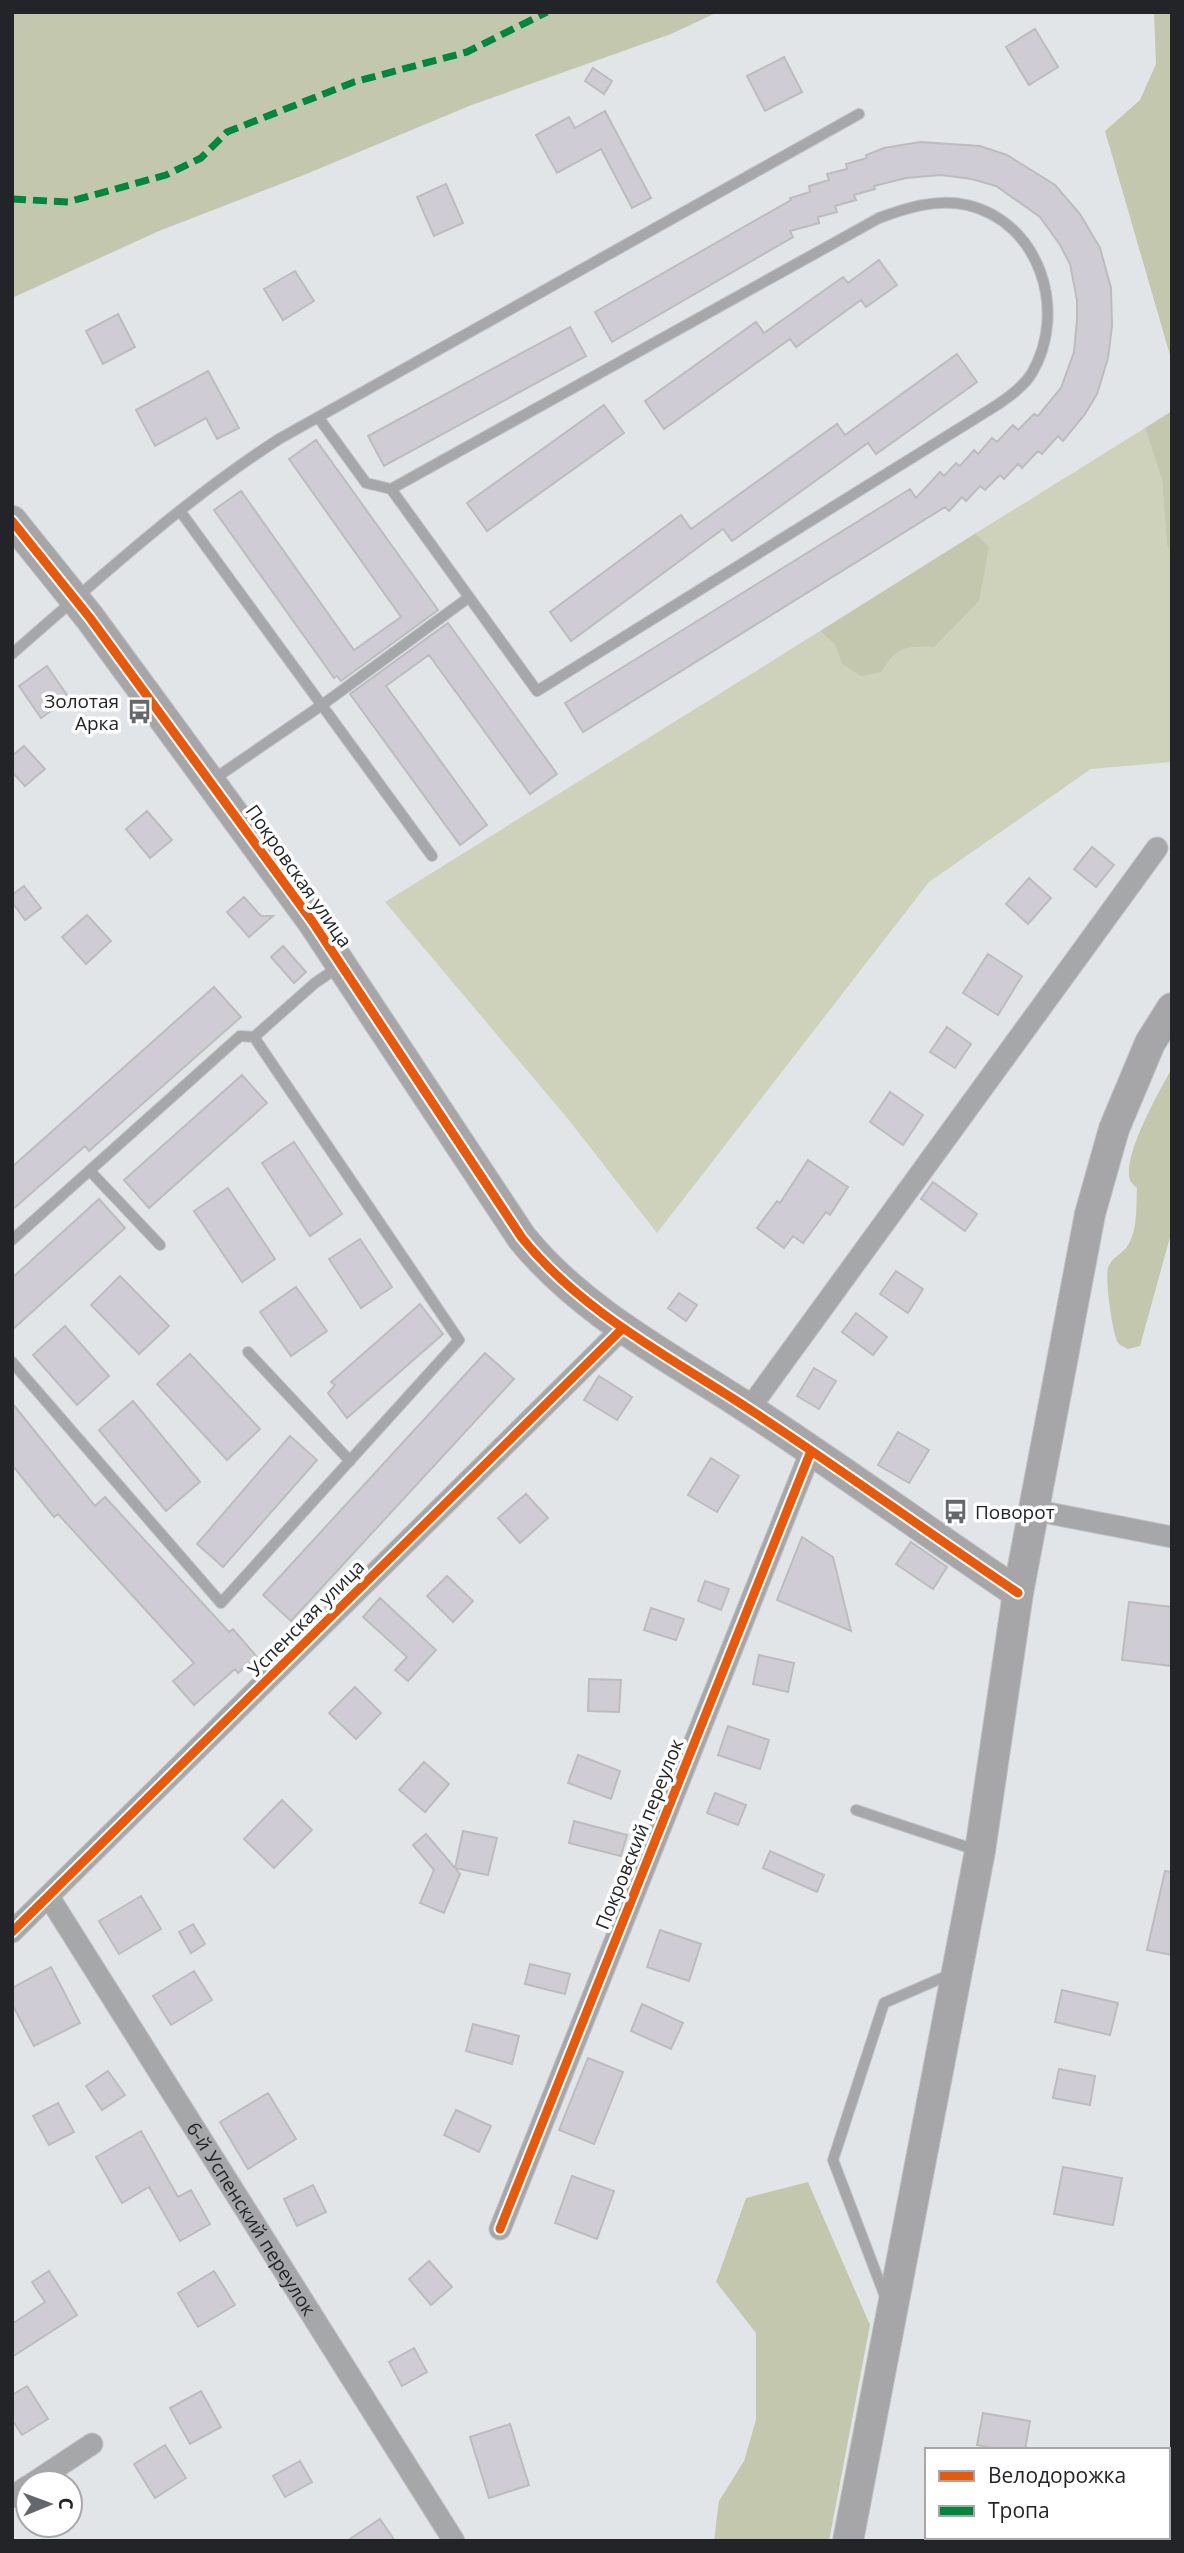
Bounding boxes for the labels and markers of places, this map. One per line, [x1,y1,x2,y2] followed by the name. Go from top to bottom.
[44,688,119,736] place label: Золотая Арка
[125,698,153,726] bus stop icon: Золотая Арка
[941,1498,969,1526] bus stop icon: Поворот
[975,1499,1055,1525] place label: Поворот

